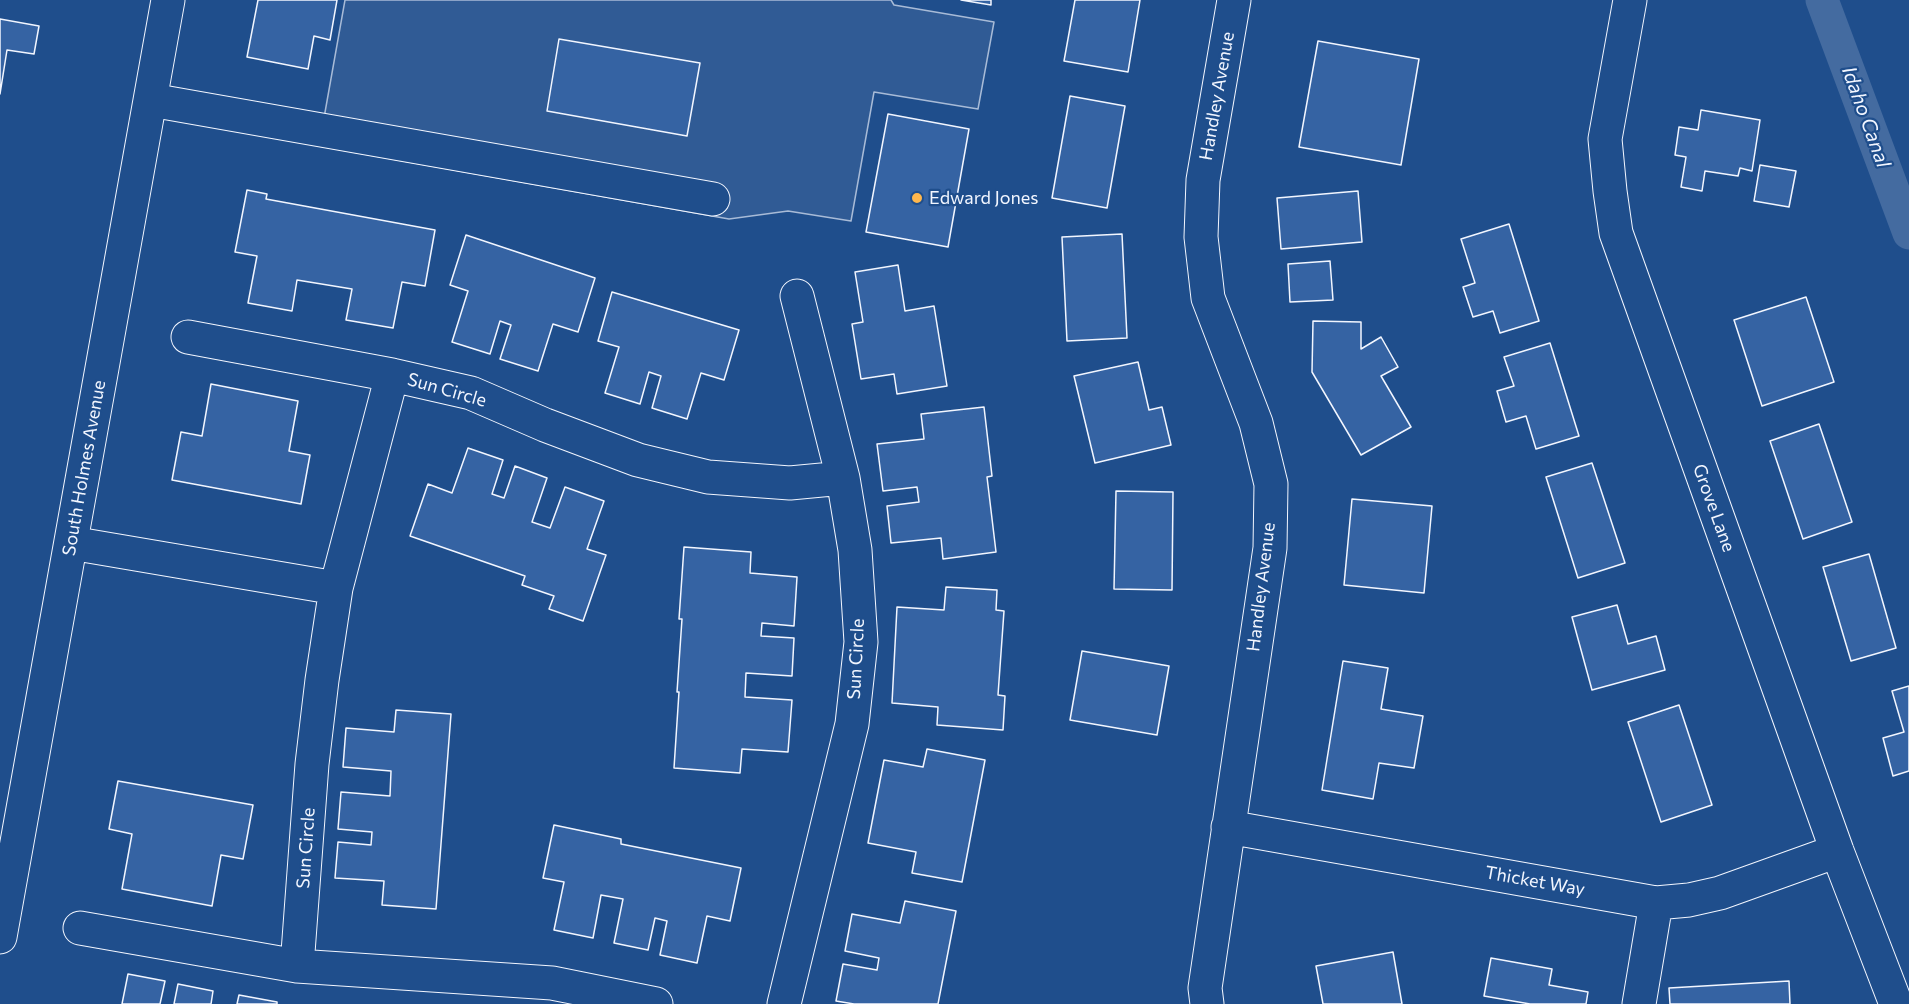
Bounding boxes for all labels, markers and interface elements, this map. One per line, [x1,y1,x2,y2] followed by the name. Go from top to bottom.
[1195,30,1239,162] street label: Handley Avenue
[1837,63,1895,171] water label: Idaho Canal
[929,187,1038,209] place label: Edward Jones
[910,191,924,205] marker: Edward Jones
[405,368,489,412] street label: Sun Circle
[58,378,110,558] street label: South Holmes Avenue
[1688,461,1740,555] street label: Grove Lane
[1242,521,1280,653] street label: Handley Avenue
[843,618,869,700] street label: Sun Circle
[292,807,320,889] street label: Sun Circle
[1483,862,1587,900] street label: Thicket Way

